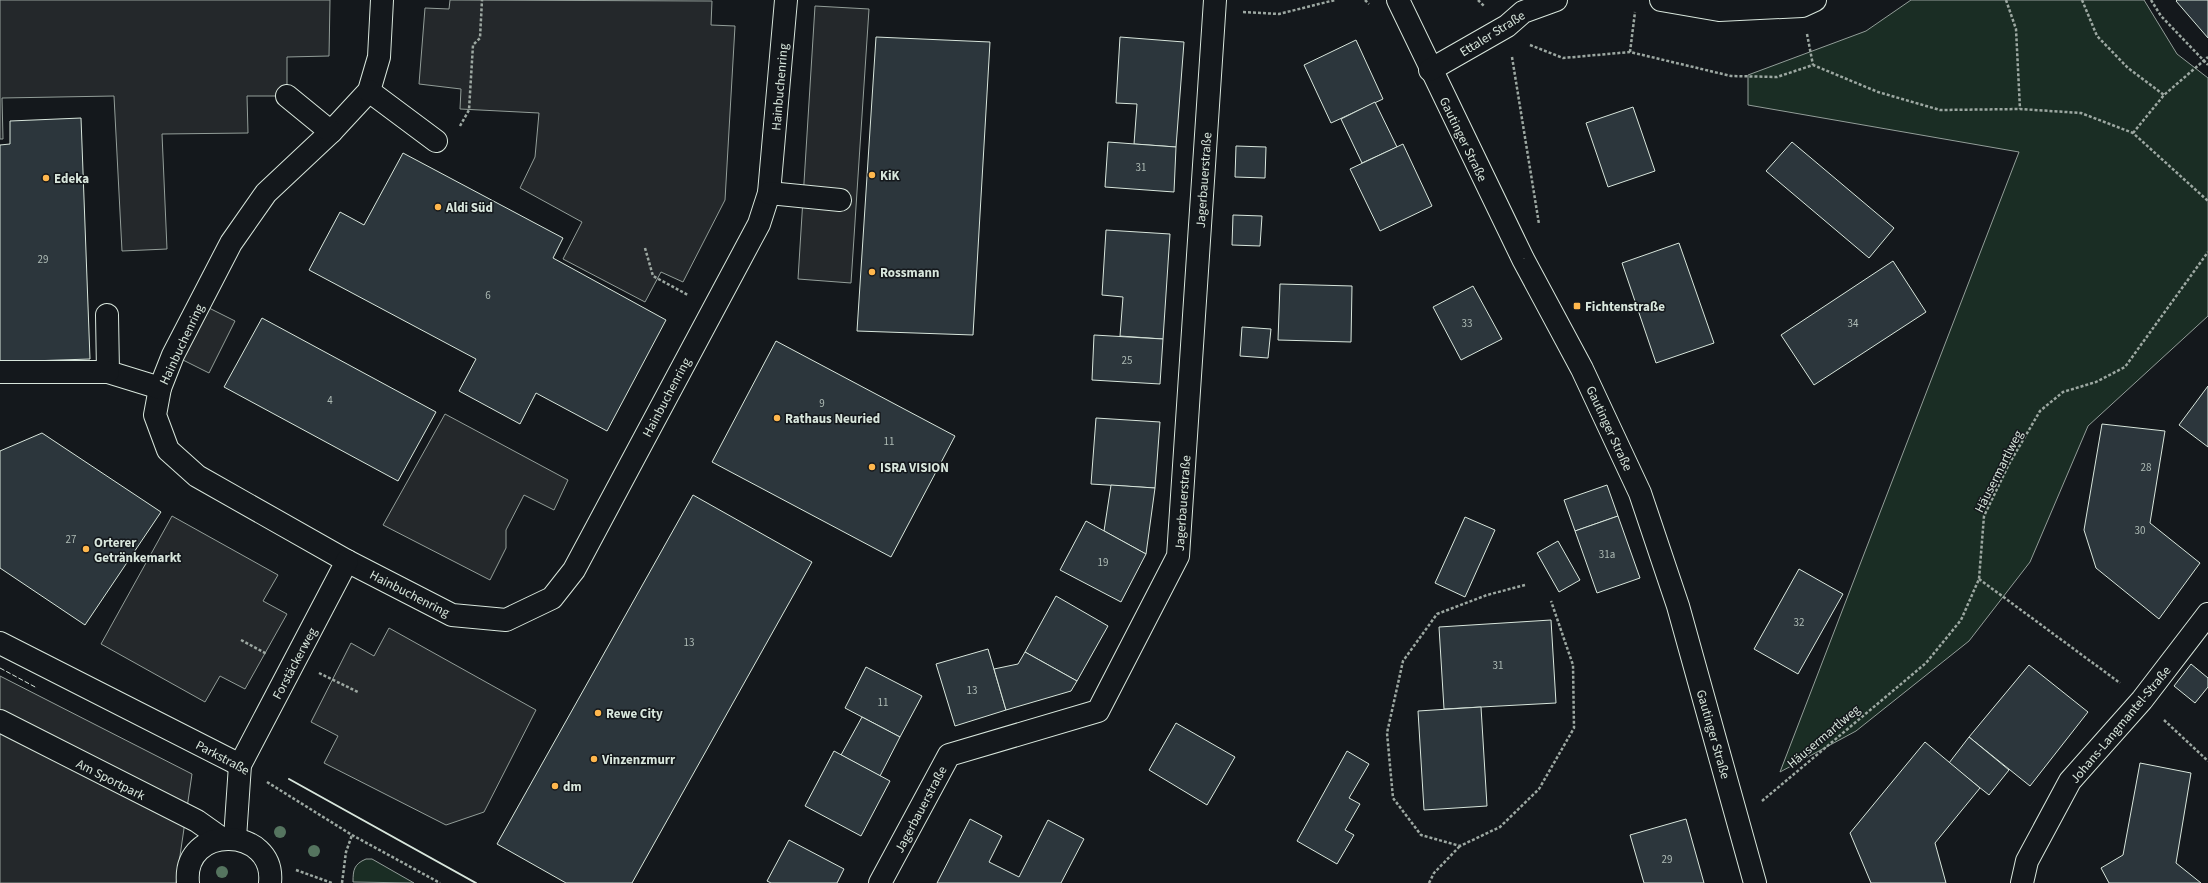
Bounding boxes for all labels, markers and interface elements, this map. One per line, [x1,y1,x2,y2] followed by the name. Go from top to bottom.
[1456,7,1529,61] street label: Ettaler Straße
[767,42,793,131] street label: Hainbuchenring
[1435,94,1491,185] street label: Gautinger Straße
[1192,132,1216,229] street label: Jagerbauerstraße
[1136,160,1146,175] house number: 31
[880,167,901,185] place label: KiK
[54,170,89,188] place label: Edeka
[867,170,877,180] marker: KiK
[41,173,51,183] marker: Edeka
[445,199,493,217] place label: Aldi Süd
[433,202,443,212] marker: Aldi Süd
[38,252,48,267] house number: 29
[880,264,939,282] place label: Rossmann
[867,267,877,277] marker: Rossmann
[485,288,491,303] house number: 6
[1585,298,1665,316] place label: Fichtenstraße
[155,301,209,388] street label: Hainbuchenring
[1572,301,1582,311] marker: Fichtenstraße
[1462,316,1472,331] house number: 33
[1848,316,1859,331] house number: 34
[1122,353,1132,368] house number: 25
[638,354,696,440] street label: Hainbuchenring
[1581,383,1637,474] street label: Gautinger Straße
[327,393,333,408] house number: 4
[819,396,825,411] house number: 9
[785,410,880,428] place label: Rathaus Neuried
[772,413,782,423] marker: Rathaus Neuried
[1970,427,2028,516] street label: Häusermartlweg
[884,434,894,449] house number: 11
[1171,455,1195,552] street label: Jagerbauerstraße
[880,459,949,477] place label: ISRA VISION
[2141,460,2152,475] house number: 28
[867,462,877,472] marker: ISRA VISION
[2135,523,2145,538] house number: 30
[66,532,76,547] house number: 27
[94,534,181,567] place label: Orterer Getränkemarkt
[81,544,91,554] marker: Orterer Getränkemarkt
[1599,547,1615,562] house number: 31a
[1098,555,1108,570] house number: 19
[366,566,453,622] street label: Hainbuchenring
[1794,615,1804,630] house number: 32
[268,624,322,703] street label: Forstäckerweg
[684,635,694,650] house number: 13
[1493,658,1503,673] house number: 31
[2066,662,2175,787] street label: Johans-Langmantel-Straße
[967,683,977,698] house number: 13
[1692,688,1734,781] street label: Gautinger Straße
[878,695,888,710] house number: 11
[1783,701,1864,773] street label: Häusermartlweg
[606,705,663,723] place label: Rewe City
[593,708,603,718] marker: Rewe City
[192,736,253,780] street label: Parkstraße
[601,751,676,769] place label: Vinzenzmurr
[589,754,599,764] marker: Vinzenzmurr
[73,755,149,805] street label: Am Sportpark
[890,763,951,856] street label: Jagerbauerstraße
[563,778,582,796] place label: dm
[550,781,560,791] marker: dm
[1662,852,1672,867] house number: 29

